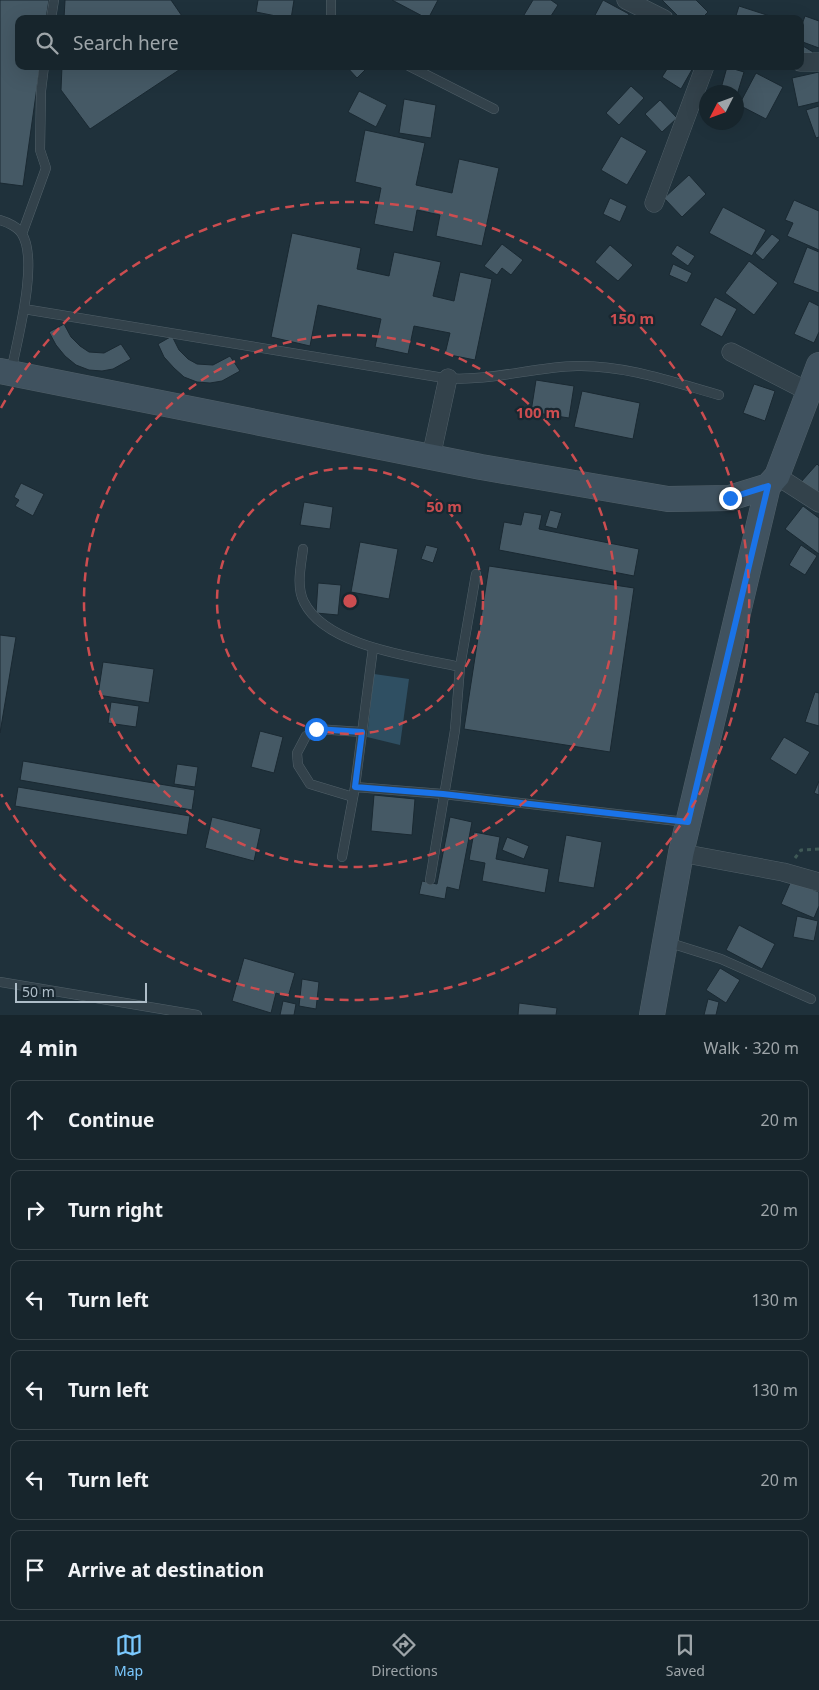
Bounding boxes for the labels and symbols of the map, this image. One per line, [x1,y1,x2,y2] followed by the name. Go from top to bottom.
[699,85,744,130] north arrow
[610,308,654,328] text: 150 m
[516,402,560,422] text: 100 m
[719,487,742,510] route end
[426,496,462,516] text: 50 m
[341,592,359,610] centre of rings
[305,718,328,741] route start
[15,980,148,1003] scale bar

